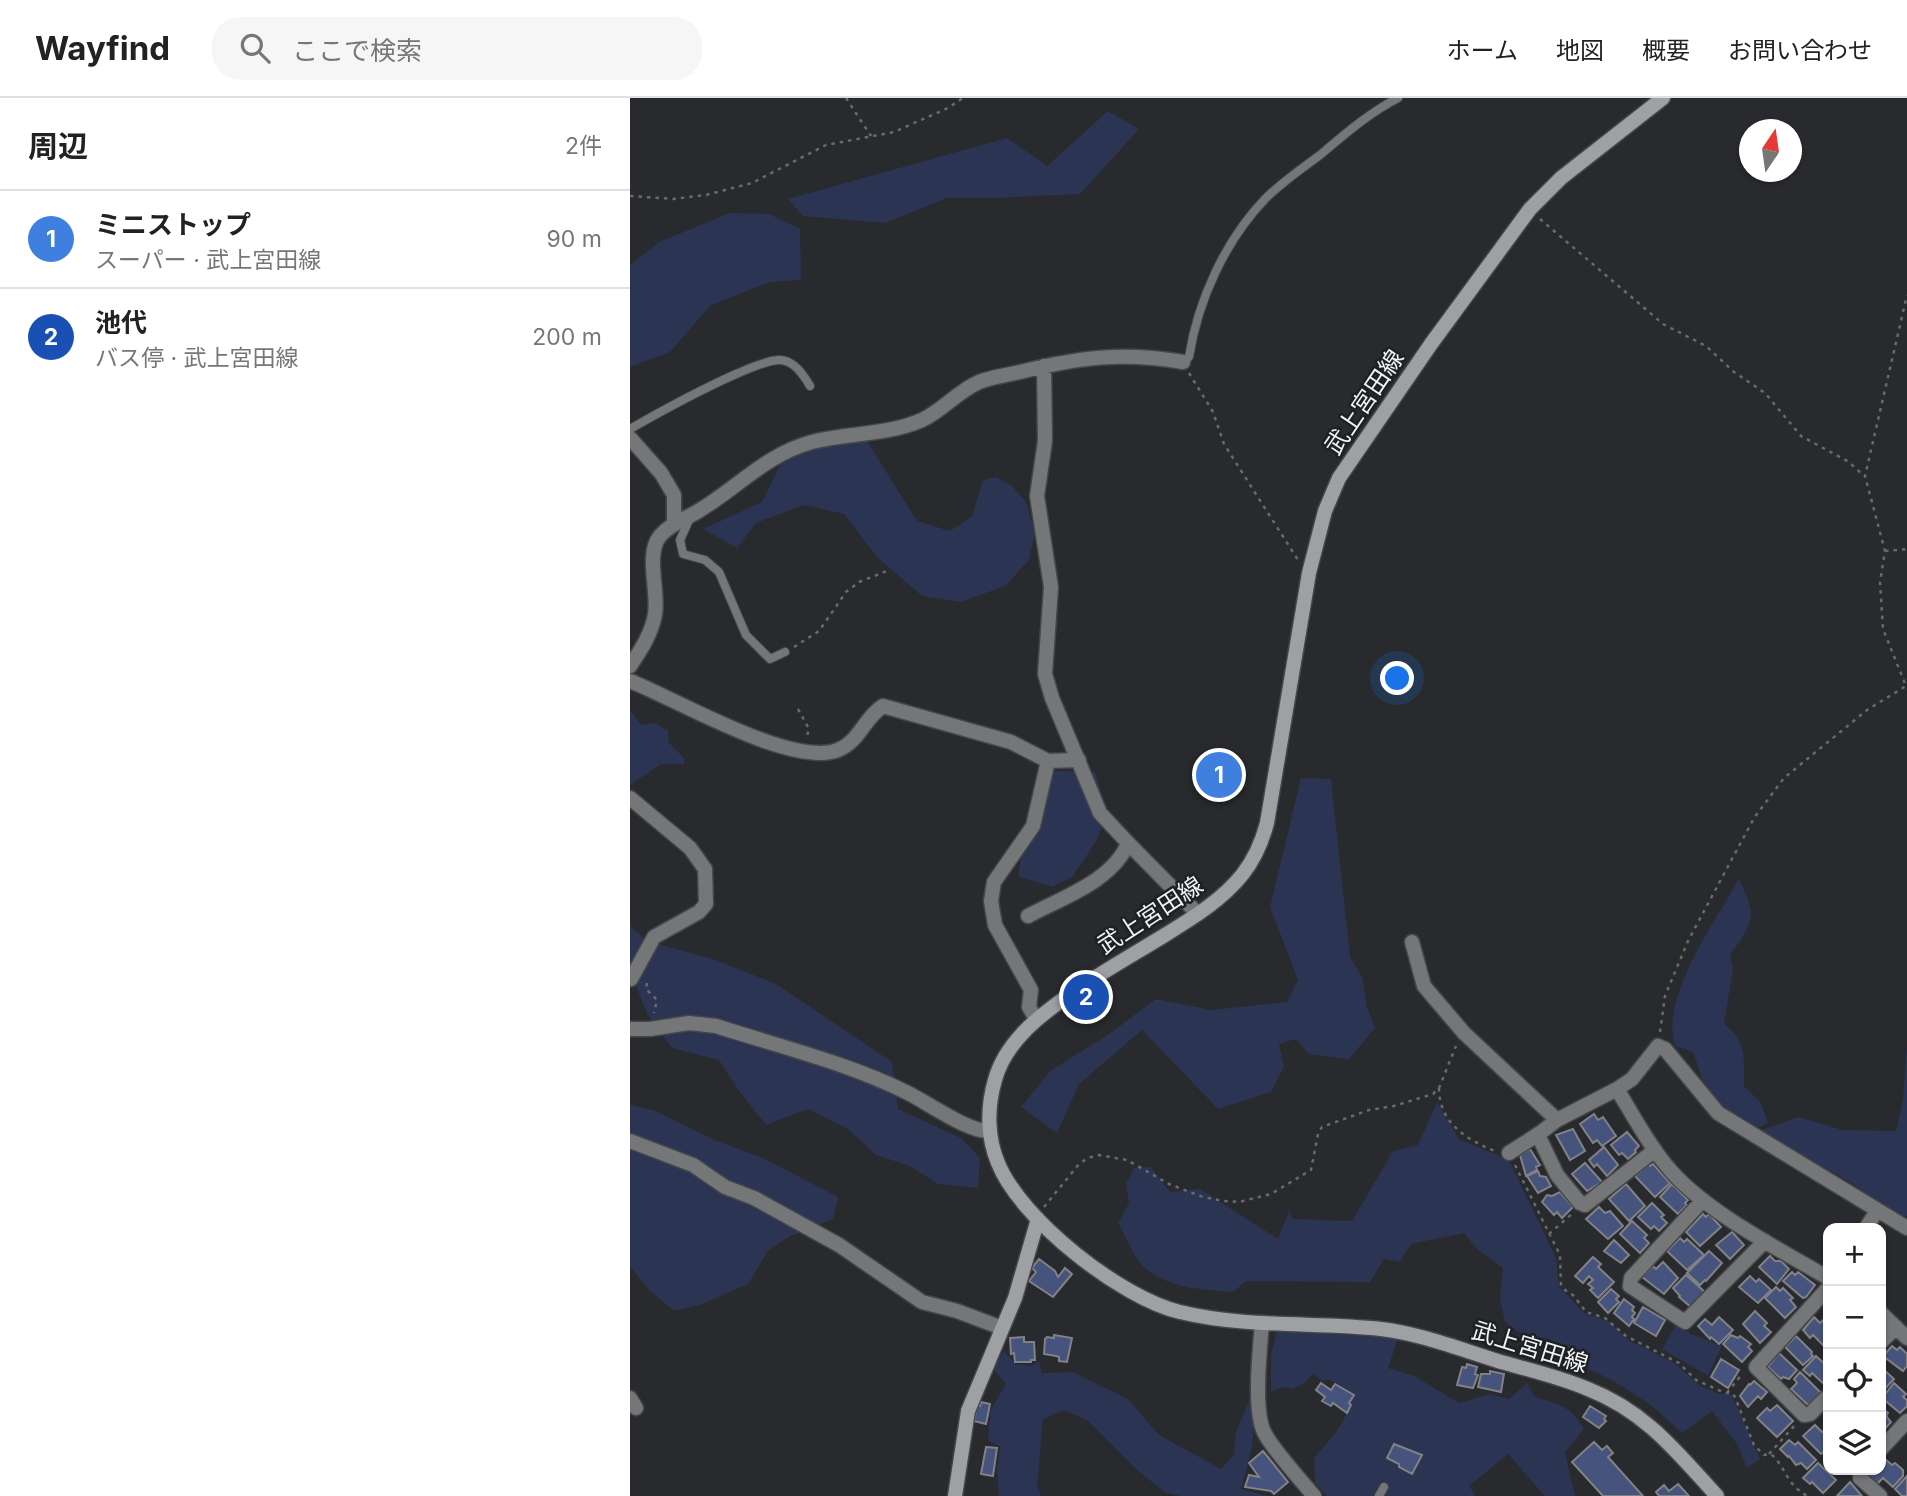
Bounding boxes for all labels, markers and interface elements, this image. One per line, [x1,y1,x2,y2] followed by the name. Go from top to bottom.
[212,17,702,80] search box
[35,28,170,68] text: Wayfind
[236,29,274,67] icon: search
[292,35,422,66] text: ここで検索
[1447,36,1518,65] text: ホーム
[1556,36,1604,65] text: 地図
[1642,36,1690,65] text: 概要
[1728,36,1872,65] text: お問い合わせ
[1739,119,1802,182] north arrow
[28,128,88,164] text: 周辺
[565,132,602,160] text: 2件
[95,209,251,240] text: ミニストップ
[46,225,56,253] text: 1
[547,225,602,253] text: 90 m
[95,246,321,274] text: スーパー · 武上宮田線
[95,307,147,338] text: 池代
[44,323,58,351] text: 2
[532,323,602,351] text: 200 m
[95,344,299,372] text: バス停 · 武上宮田線
[1318,344,1410,460] street label: 武上宮田線
[1380,661,1414,695] your location
[1196,749,1242,801] pin: 1
[1092,870,1208,960] street label: 武上宮田線
[1063,971,1109,1023] pin: 2
[1823,1223,1886,1475] map controls
[1823,1223,1886,1286] button: +
[1823,1286,1886,1349] button: −
[1468,1316,1592,1378] street label: 武上宮田線
[1823,1349,1886,1412] button: locate
[1823,1412,1886,1475] button: layers

